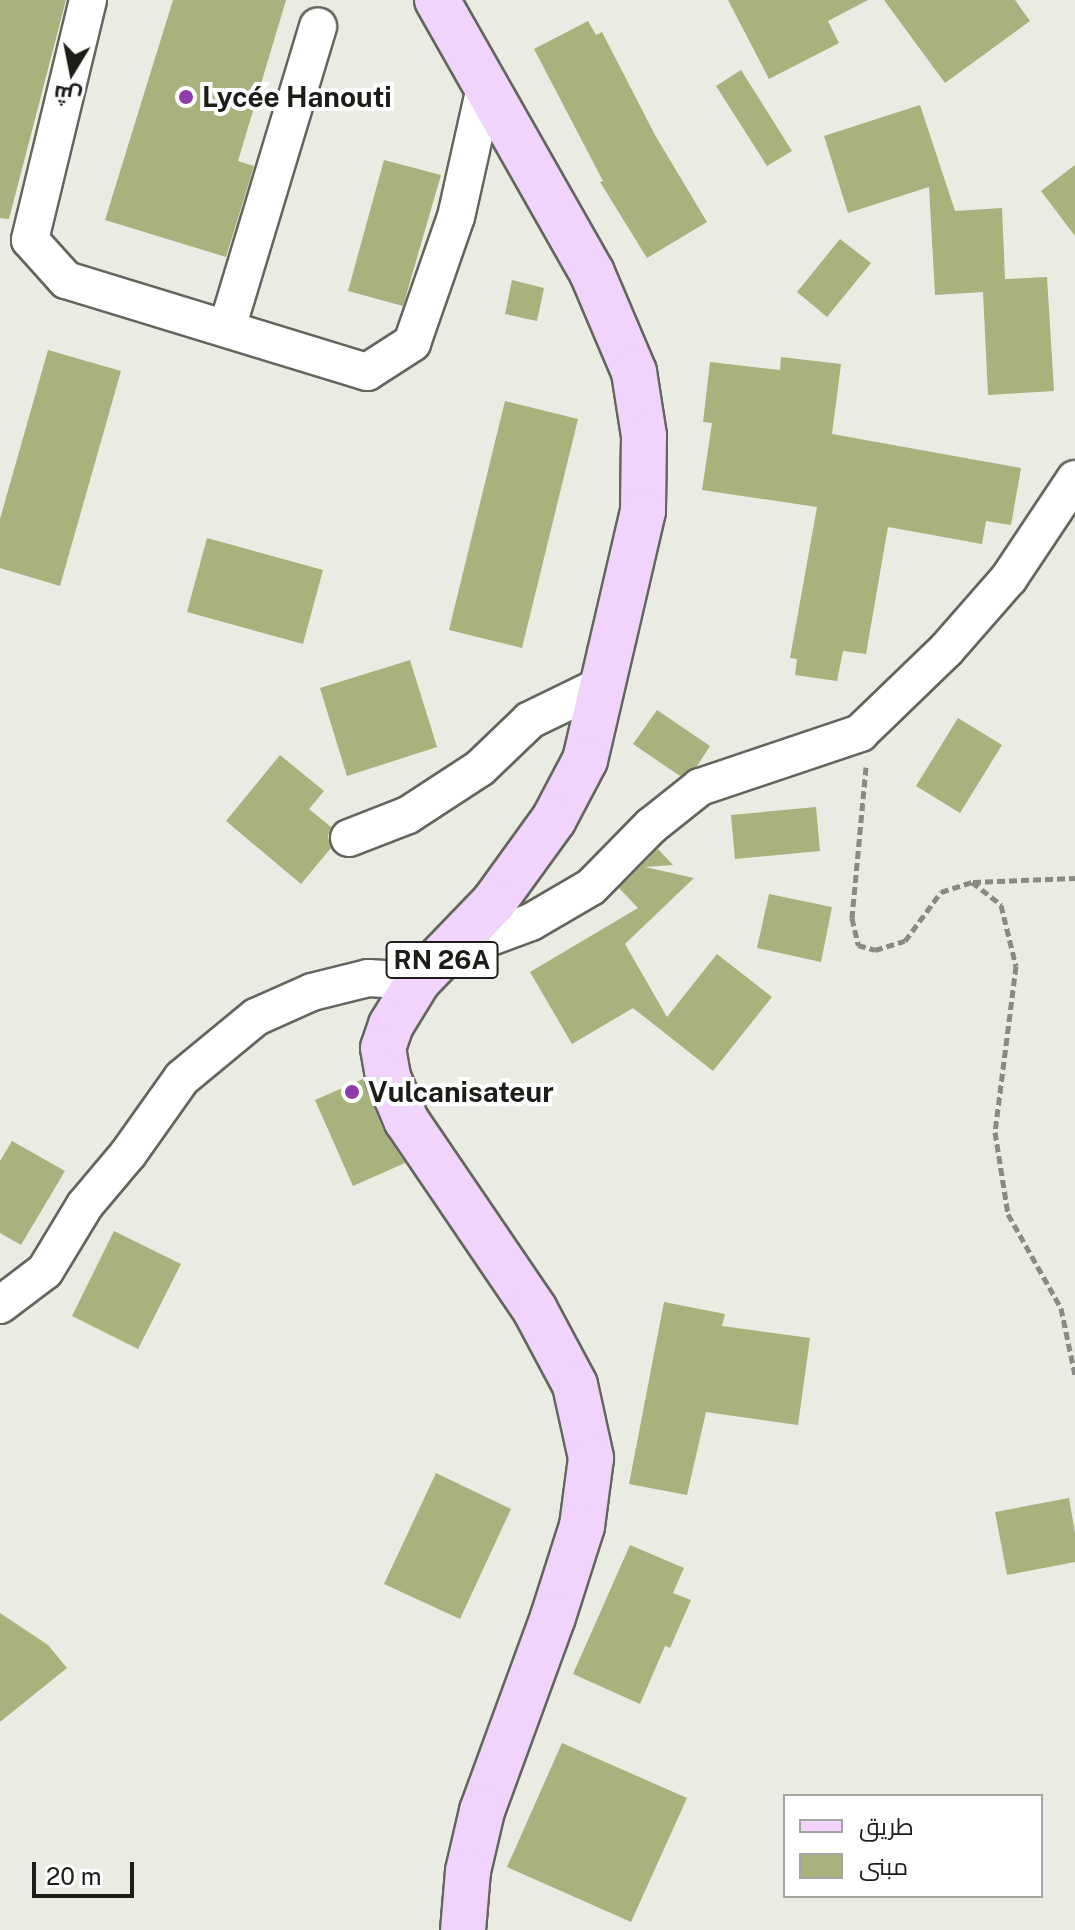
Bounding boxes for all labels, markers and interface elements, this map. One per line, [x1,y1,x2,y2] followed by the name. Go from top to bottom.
[32,32,112,112] north arrow
[52,80,84,111] text: ش
[202,80,392,114] place label: Lycée Hanouti
[177,88,195,106] marker: Lycée Hanouti
[384,938,500,982] road number: RN 26A
[368,1075,554,1109] place label: Vulcanisateur
[343,1083,361,1101] marker: Vulcanisateur
[783,1794,1043,1898] legend
[859,1812,914,1840] text: طريق
[36,1846,138,1896] scale bar
[859,1852,908,1880] text: مبنى
[46,1862,102,1890] text: 20 m

